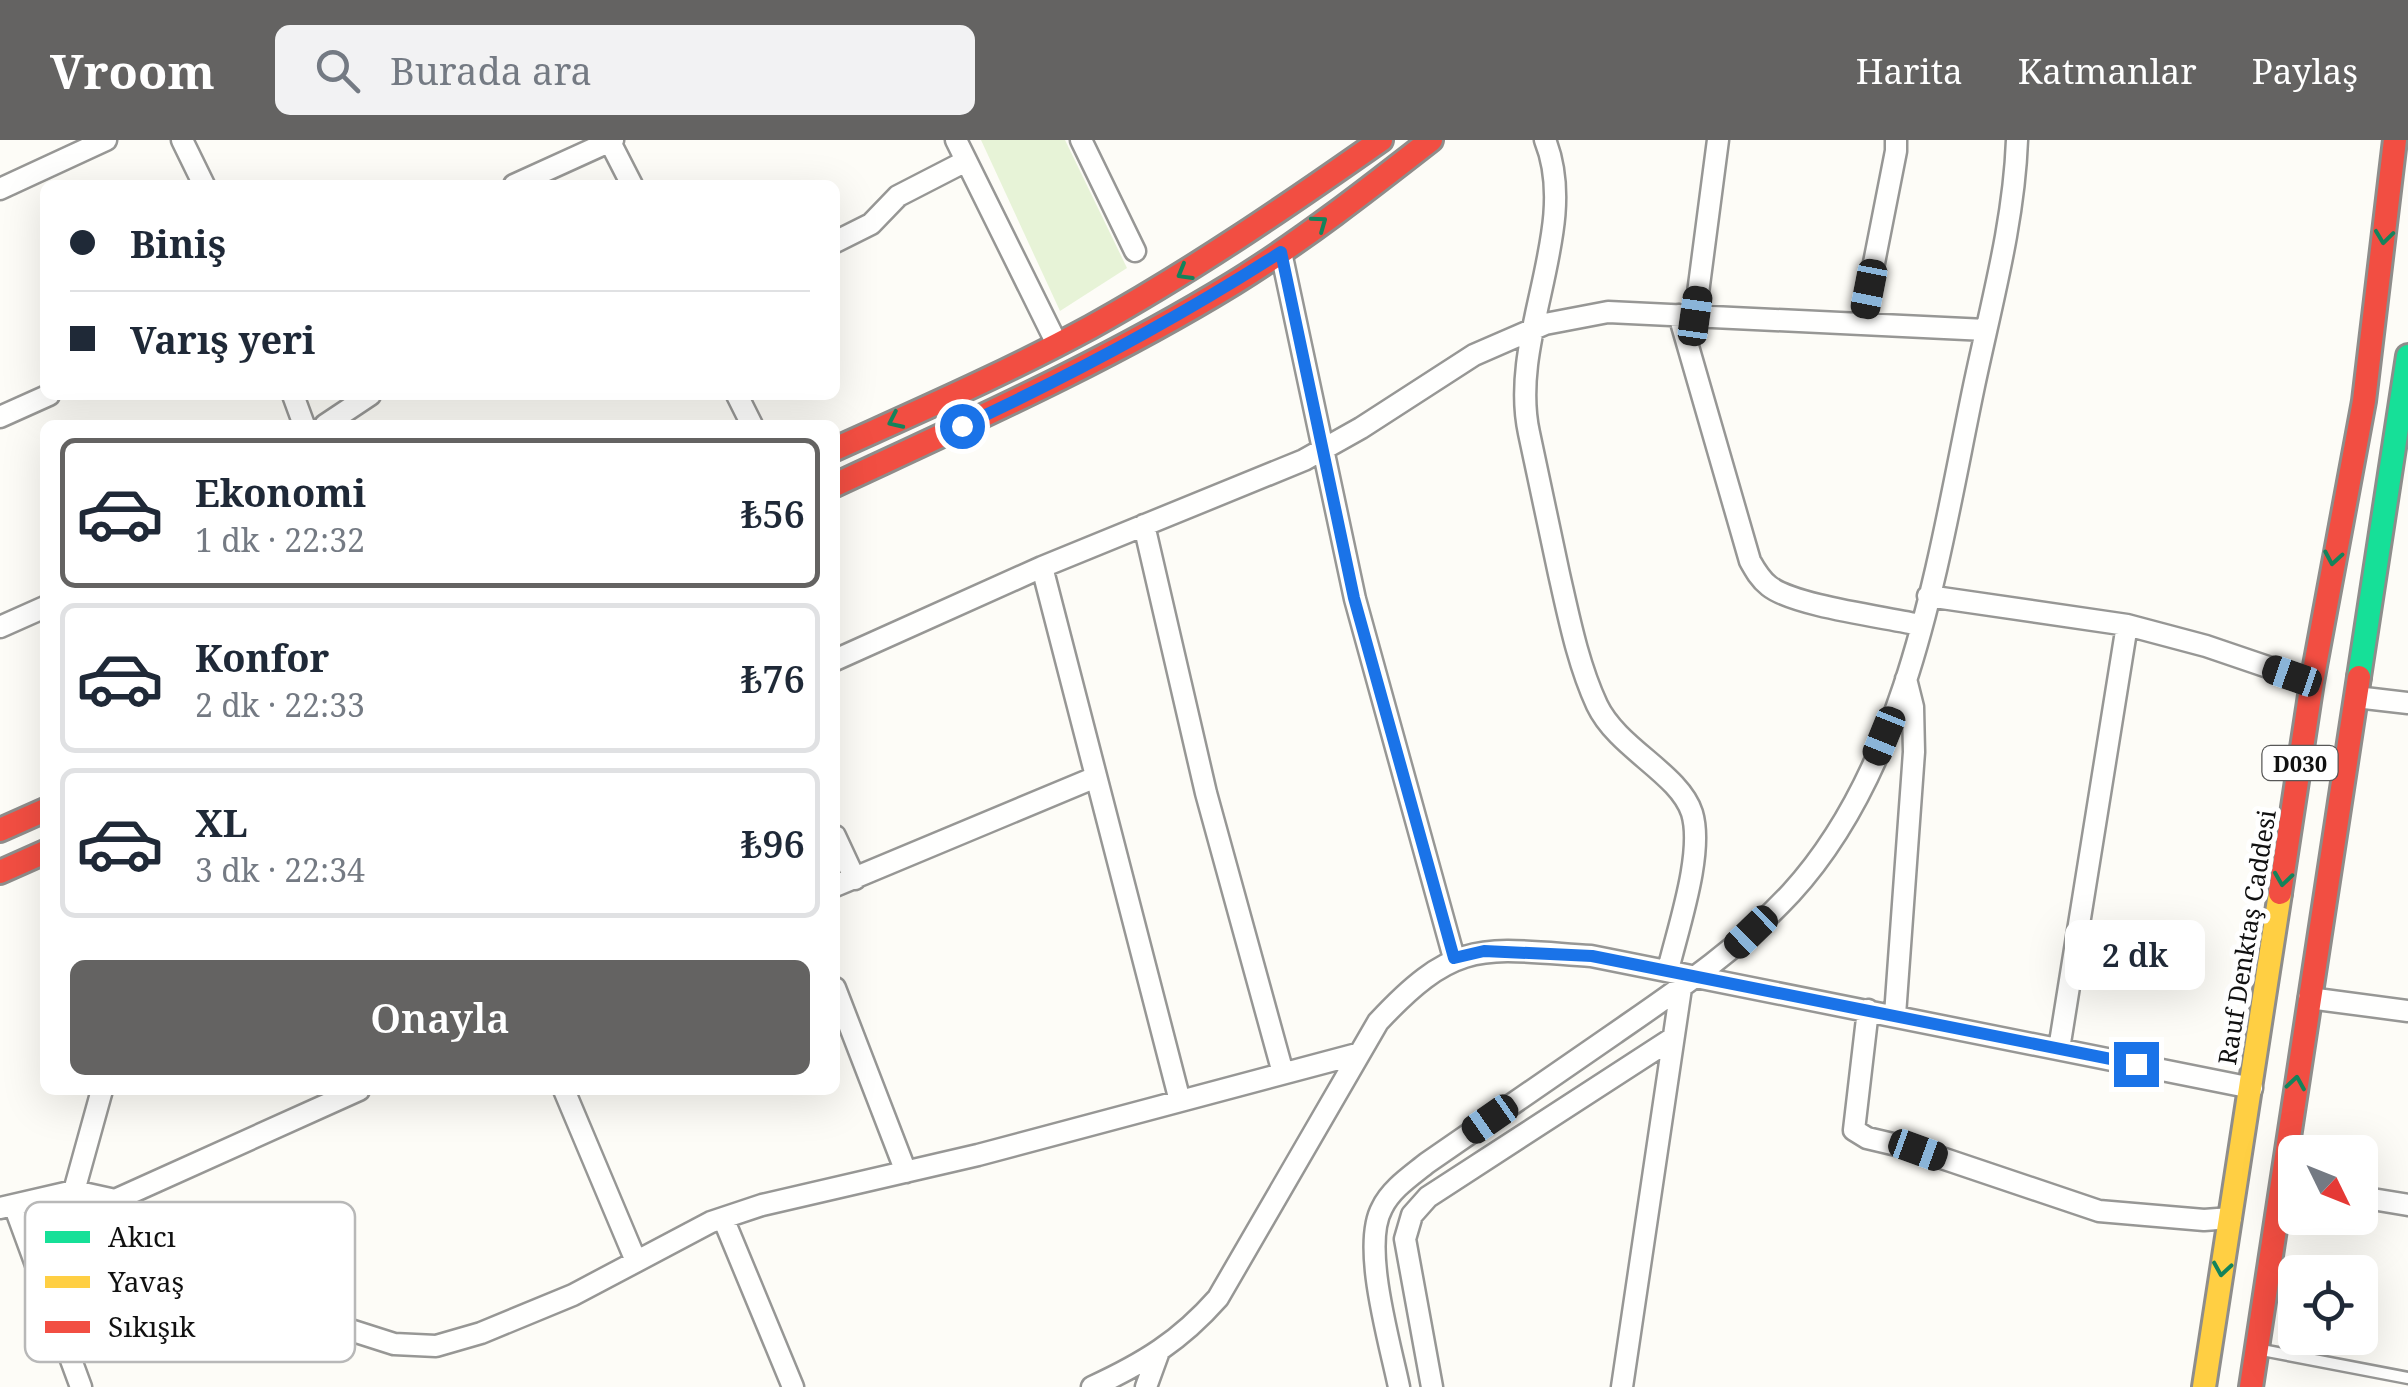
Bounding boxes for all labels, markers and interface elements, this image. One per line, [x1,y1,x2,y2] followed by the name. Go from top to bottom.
[275,25,975,115] search box
[50,38,215,103] text: Vroom
[310,43,365,98] icon: search
[390,44,592,96] text: Burada ara
[1856,47,1963,94] text: Harita
[2018,47,2197,94] text: Katmanlar
[2252,47,2358,94] text: Paylaş
[130,217,226,269] text: Biniş
[1309,217,1327,235] one-way arrow
[2374,229,2395,245] one-way arrow
[1849,257,1889,321] car
[1177,261,1195,280] one-way arrow
[1676,284,1714,348] car
[130,313,315,365] text: Varış yeri
[940,404,985,449] route start
[887,409,905,429] one-way arrow
[195,466,366,518] text: Ekonomi
[75,468,165,558] icon: car
[741,487,805,539] text: ₺56
[195,518,365,561] text: 1 dk · 22:32
[2323,549,2344,566] one-way arrow
[195,631,329,683] text: Konfor
[75,633,165,723] icon: car
[741,652,805,704] text: ₺76
[2259,652,2325,700] car
[195,683,365,726] text: 2 dk · 22:33
[1859,703,1909,769] car
[2262,746,2338,780] road number: D030
[195,796,248,848] text: XL
[75,798,165,888] icon: car
[2209,807,2283,1067] street label: Rauf Denktaş Caddesi
[741,817,805,869] text: ₺96
[195,848,365,891] text: 3 dk · 22:34
[2274,870,2295,887] one-way arrow
[1719,900,1783,964] car
[2066,919,2206,989] callout: 2 dk
[2102,933,2168,976] text: 2 dk
[70,960,810,1075] button: Onayla
[2114,1042,2159,1087] route end
[2285,1075,2306,1091] one-way arrow
[1457,1090,1523,1148] car
[1885,1126,1951,1174] car
[2278,1135,2378,1235] north arrow
[2278,1135,2378,1355] map controls
[25,1202,355,1362] legend
[108,1217,176,1255] text: Akıcı
[2278,1255,2378,1355] button: locate
[2213,1261,2234,1277] one-way arrow
[107,1262,184,1300] text: Yavaş
[108,1307,196,1345] text: Sıkışık

